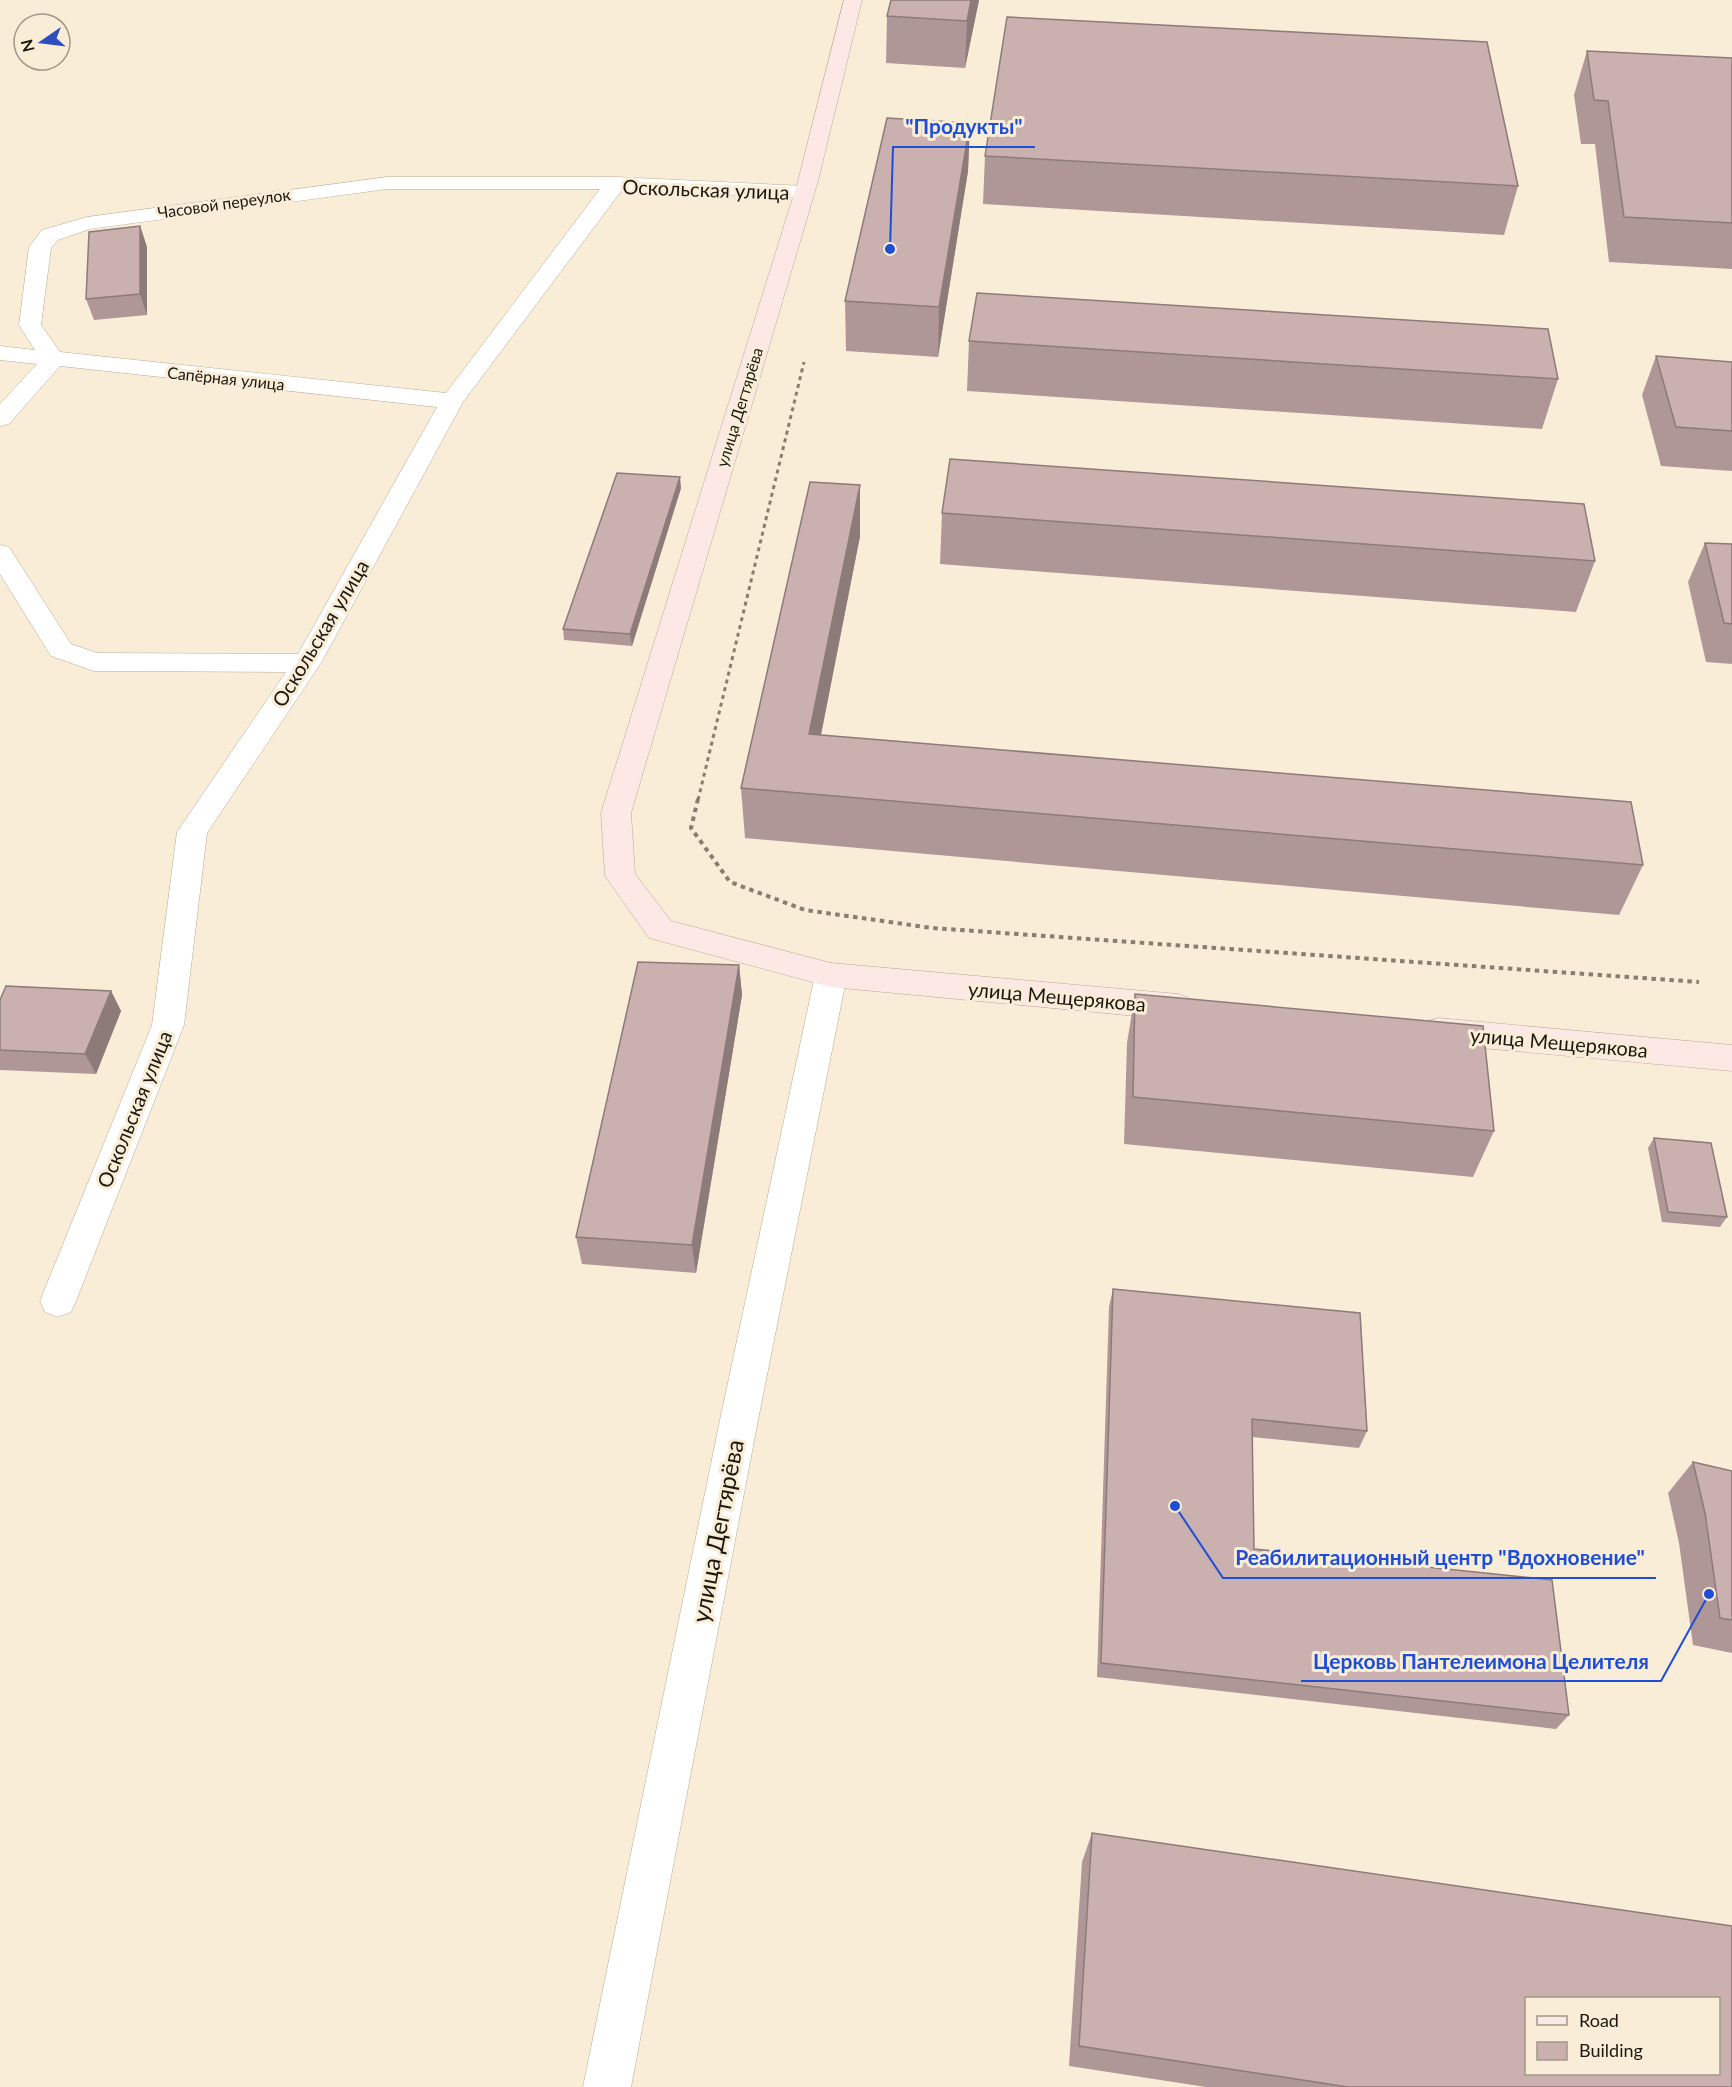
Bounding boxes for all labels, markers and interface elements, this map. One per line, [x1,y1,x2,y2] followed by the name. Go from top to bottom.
[12,12,72,72] north arrow
[16,37,38,54] text: N
[893,108,1035,147] callout: "Продукты"
[905,113,1023,138] text: "Продукты"
[622,174,790,204] street label: Оскольская улица
[156,184,292,222] street label: Часовой переулок
[712,345,766,469] street label: улица Дегтярёва
[166,362,286,394] street label: Сапёрная улица
[267,555,373,711] street label: Оскольская улица
[967,976,1147,1016] street label: улица Мещерякова
[1469,1022,1649,1062] street label: улица Мещерякова
[92,1027,176,1191] street label: Оскольская улица
[685,1437,749,1625] street label: улица Дегтярёва
[1223,1539,1656,1578] callout: Реабилитационный центр "Вдохновение"
[1235,1544,1645,1569] text: Реабилитационный центр "Вдохновение"
[1301,1642,1661,1681] callout: Церковь Пантелеимона Целителя
[1313,1648,1649,1673] text: Церковь Пантелеимона Целителя
[1525,1997,1720,2075] legend
[1579,2009,1619,2031] text: Road
[1579,2039,1643,2061] text: Building

